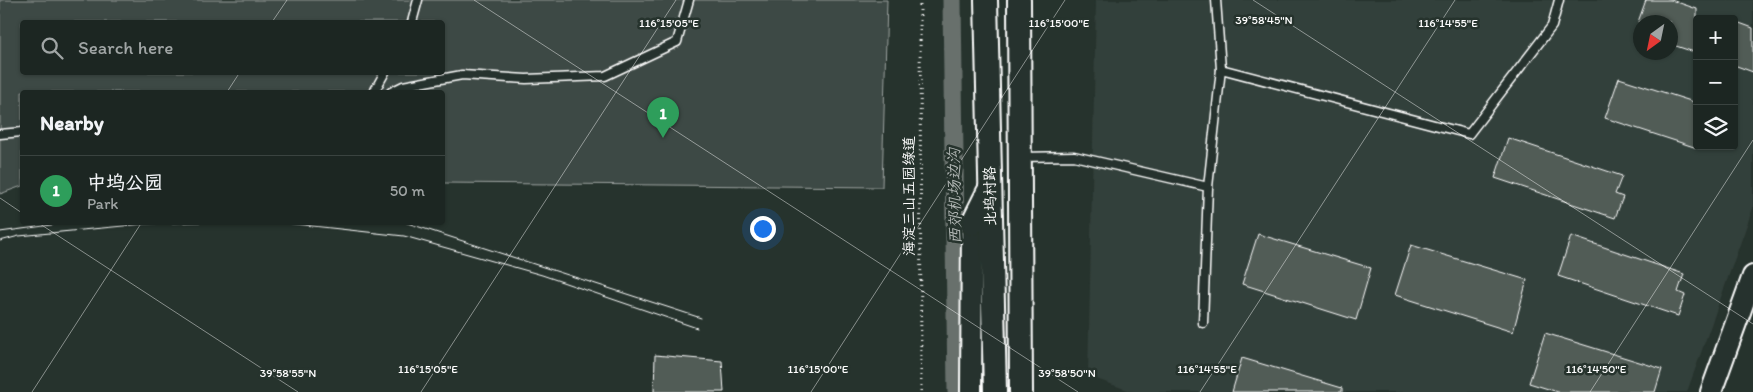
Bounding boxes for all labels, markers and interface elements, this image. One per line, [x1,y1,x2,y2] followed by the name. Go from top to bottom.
[1235,13,1293,27] text: 39°58'45"N
[1633,15,1678,60] north arrow
[1693,15,1738,150] map controls
[1693,15,1738,60] button: +
[639,16,699,30] text: 116°15'05"E
[1029,16,1090,30] text: 116°15'00"E
[1418,16,1478,30] text: 116°14'55"E
[20,20,445,75] search box
[38,34,66,62] icon: search
[78,36,173,59] text: Search here
[1693,60,1738,105] button: −
[647,97,679,138] pin: 1
[1693,105,1738,150] button: layers
[40,110,104,135] text: Nearby
[900,136,918,256] street label: 海淀三山五园绿道
[944,146,965,244] water label: 西郊机场边沟
[980,166,1000,226] street label: 北坞村路
[87,171,163,194] text: 中坞公园
[52,181,60,200] text: 1
[390,181,425,200] text: 50 m
[87,194,118,213] text: Park
[750,216,776,242] your location
[398,362,458,376] text: 116°15'05"E
[788,362,849,376] text: 116°15'00"E
[1177,362,1237,376] text: 116°14'55"E
[1566,362,1627,376] text: 116°14'50"E
[260,366,316,380] text: 39°58'55"N
[1038,366,1096,380] text: 39°58'50"N

